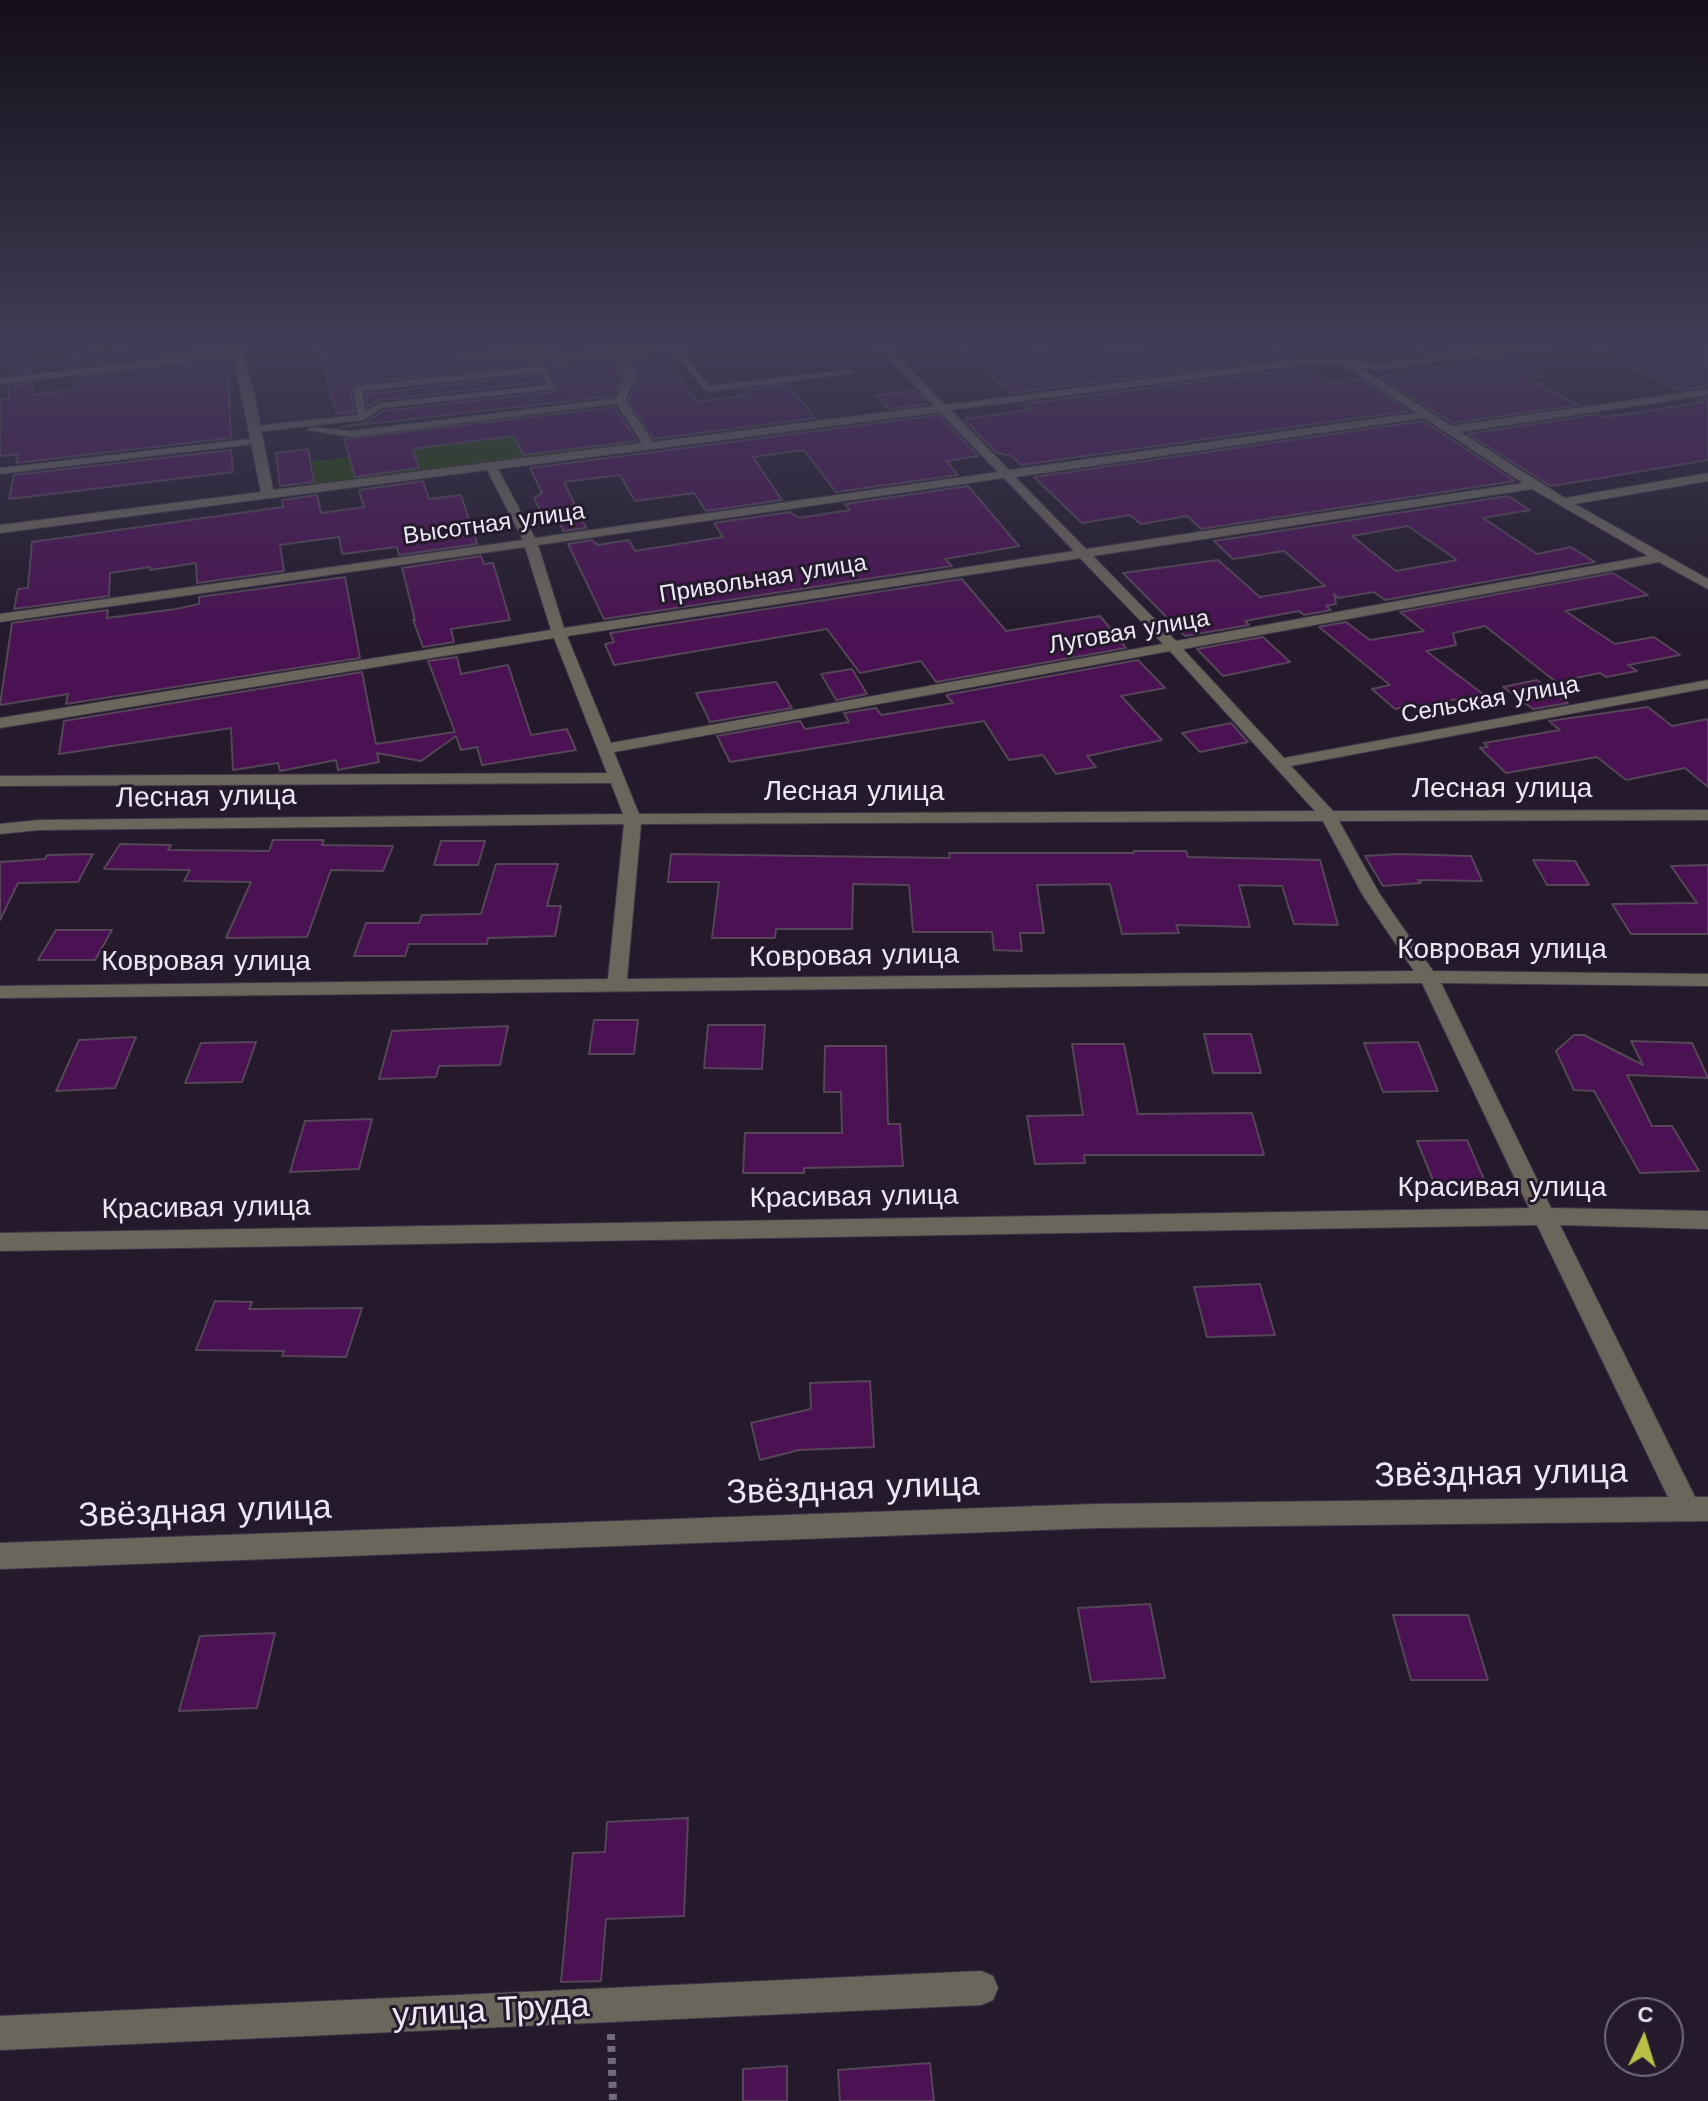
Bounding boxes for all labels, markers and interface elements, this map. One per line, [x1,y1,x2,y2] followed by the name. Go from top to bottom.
[401,497,587,551] street label: Высотная улица
[657,548,869,610] street label: Привольная улица
[1046,604,1212,660] street label: Луговая улица
[1399,670,1581,730] street label: Сельская улица
[1412,772,1592,806] street label: Лесная улица
[764,775,944,809] street label: Лесная улица
[115,779,297,815] street label: Лесная улица
[1397,933,1607,967] street label: Ковровая улица
[749,937,959,975] street label: Ковровая улица
[101,945,311,979] street label: Ковровая улица
[1398,1171,1606,1205] street label: Красивая улица
[749,1178,959,1216] street label: Красивая улица
[101,1189,311,1227] street label: Красивая улица
[1374,1451,1628,1497] street label: Звёздная улица
[726,1464,980,1514] street label: Звёздная улица
[78,1487,332,1537] street label: Звёздная улица
[392,1985,590,2037] street label: улица Труда
[1604,1997,1684,2077] north arrow
[1637,2002,1654,2028] text: С

